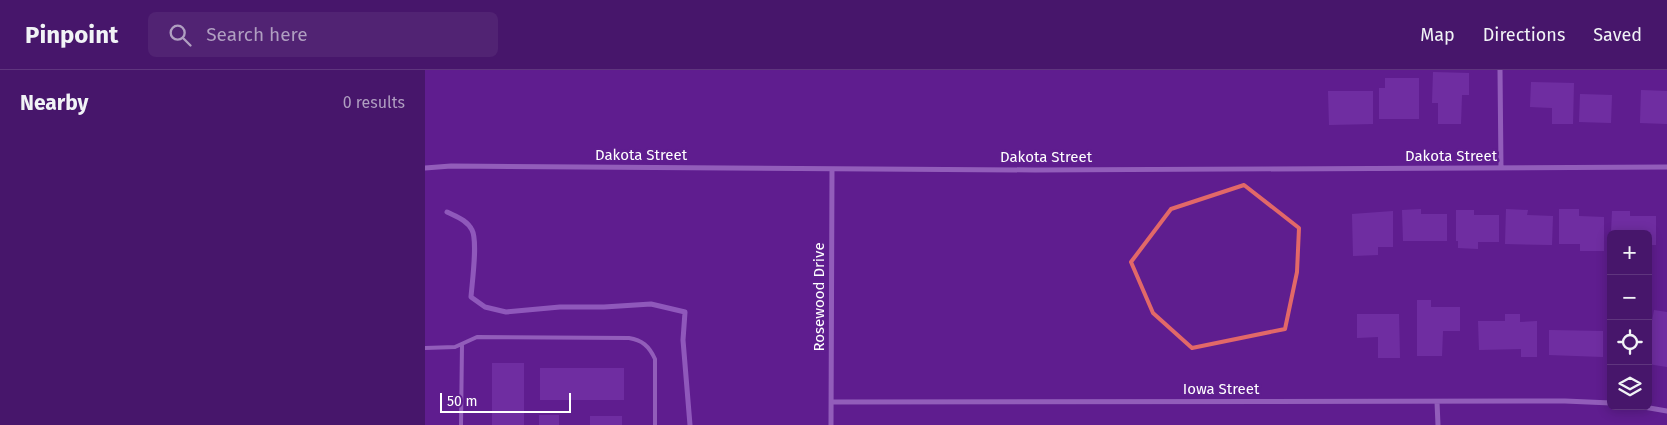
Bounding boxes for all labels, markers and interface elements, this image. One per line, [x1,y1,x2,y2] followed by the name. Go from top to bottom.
[148,12,498,57] search box
[25,21,118,49] text: Pinpoint
[166,21,194,49] icon: search
[206,23,308,46] text: Search here
[1420,24,1455,46] text: Map
[1483,24,1565,46] text: Directions
[1593,24,1642,46] text: Saved
[20,90,88,116] text: Nearby
[343,93,405,112] text: 0 results
[595,146,688,164] street label: Dakota Street
[1405,147,1498,165] street label: Dakota Street
[1000,148,1093,166] street label: Dakota Street
[1607,230,1652,410] map controls
[1607,230,1652,275] button: +
[810,242,828,352] street label: Rosewood Drive
[1607,275,1652,320] button: −
[1607,320,1652,365] button: locate
[1607,365,1652,410] button: layers
[1183,380,1260,398] street label: Iowa Street
[440,390,571,413] scale bar
[447,393,478,410] text: 50 m

